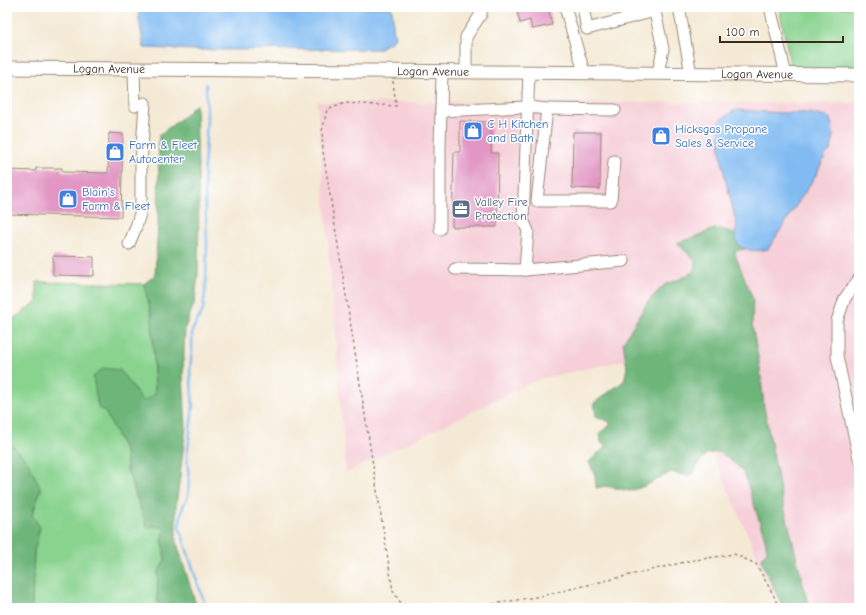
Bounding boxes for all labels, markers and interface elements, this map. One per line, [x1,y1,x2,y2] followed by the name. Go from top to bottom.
[720,18,843,44] scale bar
[726,25,759,39] text: 100 m
[73,62,145,76] street label: Logan Avenue
[397,64,469,79] street label: Logan Avenue
[721,67,793,81] street label: Logan Avenue
[487,117,548,145] place label: C H Kitchen and Bath
[462,120,484,142] shop icon: C H Kitchen and Bath
[675,122,767,150] place label: Hicksgas Propane Sales & Service
[650,125,672,147] shop icon: Hicksgas Propane Sales & Service
[129,138,197,166] place label: Farm & Fleet Autocenter
[104,141,126,163] shop icon: Farm & Fleet Autocenter
[82,185,150,213] place label: Blain's Farm & Fleet
[57,188,79,210] shop icon: Blain's Farm & Fleet
[475,195,528,223] place label: Valley Fire Protection
[450,198,472,220] office icon: Valley Fire Protection

